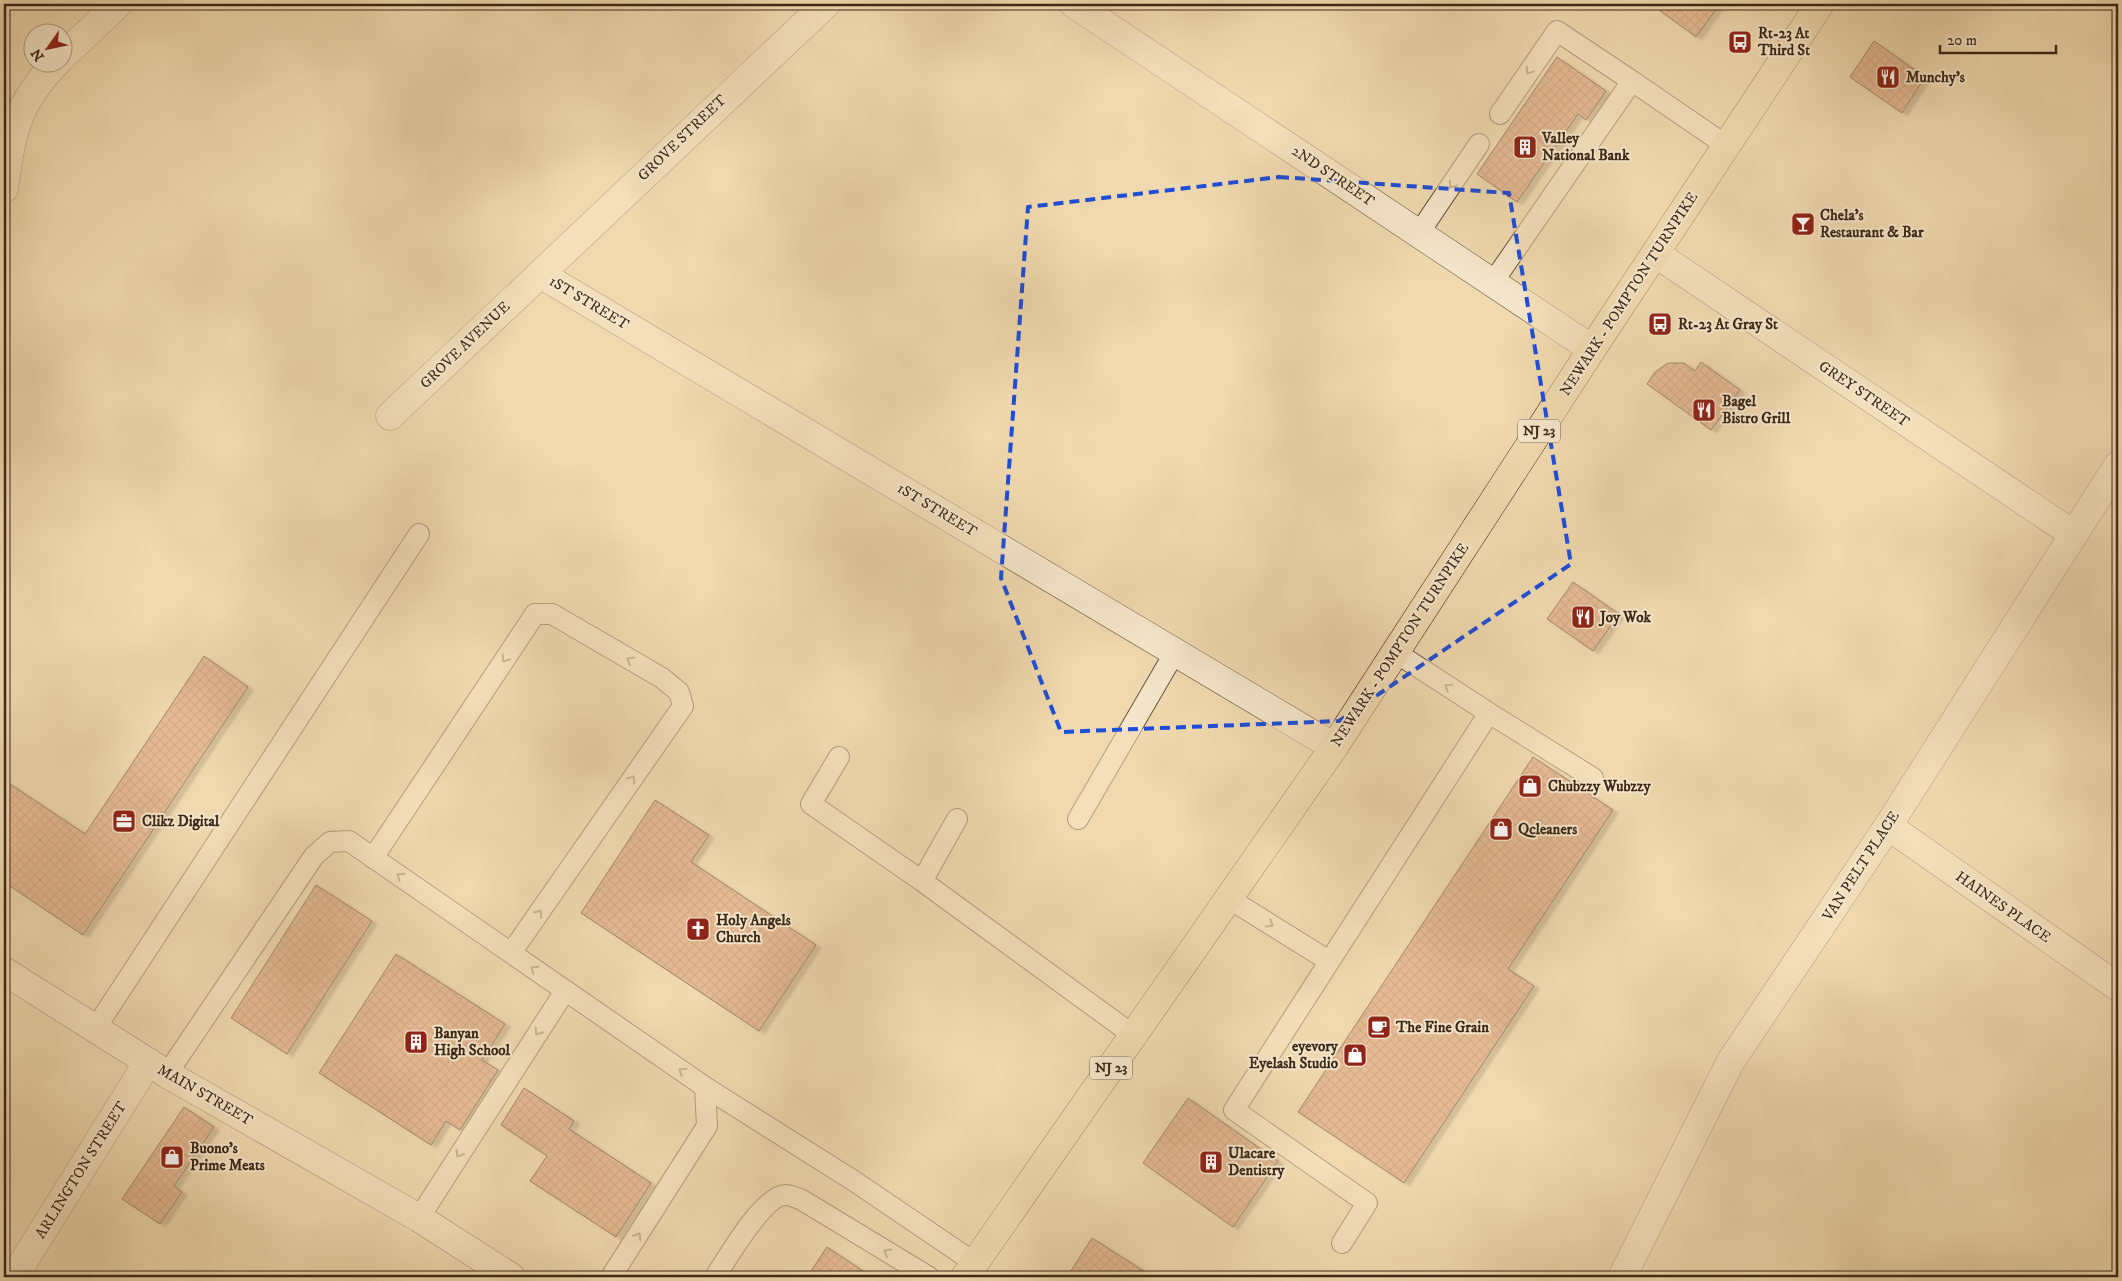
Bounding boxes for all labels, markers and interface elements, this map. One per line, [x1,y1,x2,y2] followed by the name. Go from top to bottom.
[22,22,72,72] north arrow
[1940,22,2056,54] scale bar
[1757,24,1810,60] place label: Rt-23 At Third St
[1727,29,1753,55] bus stop icon: Rt-23 At Third St
[1947,31,1977,50] text: 20 m
[27,44,49,64] text: N
[1875,64,1901,90] restaurant icon: Munchy's
[1526,65,1535,75] one-way arrow
[1906,68,1965,87] place label: Munchy's
[634,90,731,185] street label: GROVE STREET
[1541,129,1630,165] place label: Valley National Bank
[1512,134,1538,160] building icon: Valley National Bank
[1288,141,1379,211] street label: 2ND STREET
[1449,179,1458,188] one-way arrow
[1556,188,1702,400] street label: NEWARK - POMPTON TURNPIKE
[1820,206,1924,242] place label: Chela’s Restaurant & Bar
[1790,211,1816,237] bar icon: Chela’s Restaurant & Bar
[546,272,633,335] street label: 1ST STREET
[416,297,514,393] street label: GROVE AVENUE
[1647,311,1673,337] bus stop icon: Rt-23 At Gray St
[1678,315,1778,334] place label: Rt-23 At Gray St
[1815,357,1914,432] street label: GREY STREET
[1722,392,1791,428] place label: Bagel Bistro Grill
[1691,397,1717,423] restaurant icon: Bagel Bistro Grill
[1518,420,1560,442] road number: NJ 23
[894,479,981,542] street label: 1ST STREET
[1327,539,1473,751] street label: NEWARK - POMPTON TURNPIKE
[1570,604,1596,630] restaurant icon: Joy Wok
[1598,608,1652,627] place label: Joy Wok
[501,654,511,663] one-way arrow
[627,656,636,666] one-way arrow
[1444,683,1453,693] one-way arrow
[1517,773,1543,799] shop icon: Chubzzy Wubzzy
[626,776,635,785] one-way arrow
[1548,777,1652,796] place label: Chubzzy Wubzzy
[1818,807,1904,925] street label: VAN PELT PLACE
[111,808,137,834] office icon: Clikz Digital
[142,812,220,831] place label: Clikz Digital
[1488,816,1514,842] shop icon: Qcleaners
[1518,820,1577,839] place label: Qcleaners
[1952,867,2055,947] street label: HAINES PLACE
[396,873,406,882] one-way arrow
[533,909,542,919] one-way arrow
[716,911,791,947] place label: Holy Angels Church
[685,916,711,942] church icon: Holy Angels Church
[1264,917,1273,927] one-way arrow
[530,966,539,975] one-way arrow
[1366,1014,1392,1040] cafe icon: The Fine Grain
[1395,1018,1489,1037] place label: The Fine Grain
[434,1024,511,1060] place label: Banyan High School
[535,1026,544,1035] one-way arrow
[403,1029,429,1055] building icon: Banyan High School
[1249,1037,1339,1073] place label: eyevory Eyelash Studio
[1342,1042,1368,1068] shop icon: eyevory Eyelash Studio
[1090,1056,1132,1080] road number: NJ 23
[154,1060,257,1130] street label: MAIN STREET
[678,1068,687,1077] one-way arrow
[31,1097,131,1242] street label: ARLINGTON STREET
[190,1139,265,1175] place label: Buono's Prime Meats
[159,1144,185,1170] shop icon: Buono's Prime Meats
[1228,1144,1285,1180] place label: Ulacare Dentistry
[456,1148,466,1157] one-way arrow
[1198,1149,1224,1175] building icon: Ulacare Dentistry
[631,1232,641,1241] one-way arrow
[883,1248,892,1258] one-way arrow

